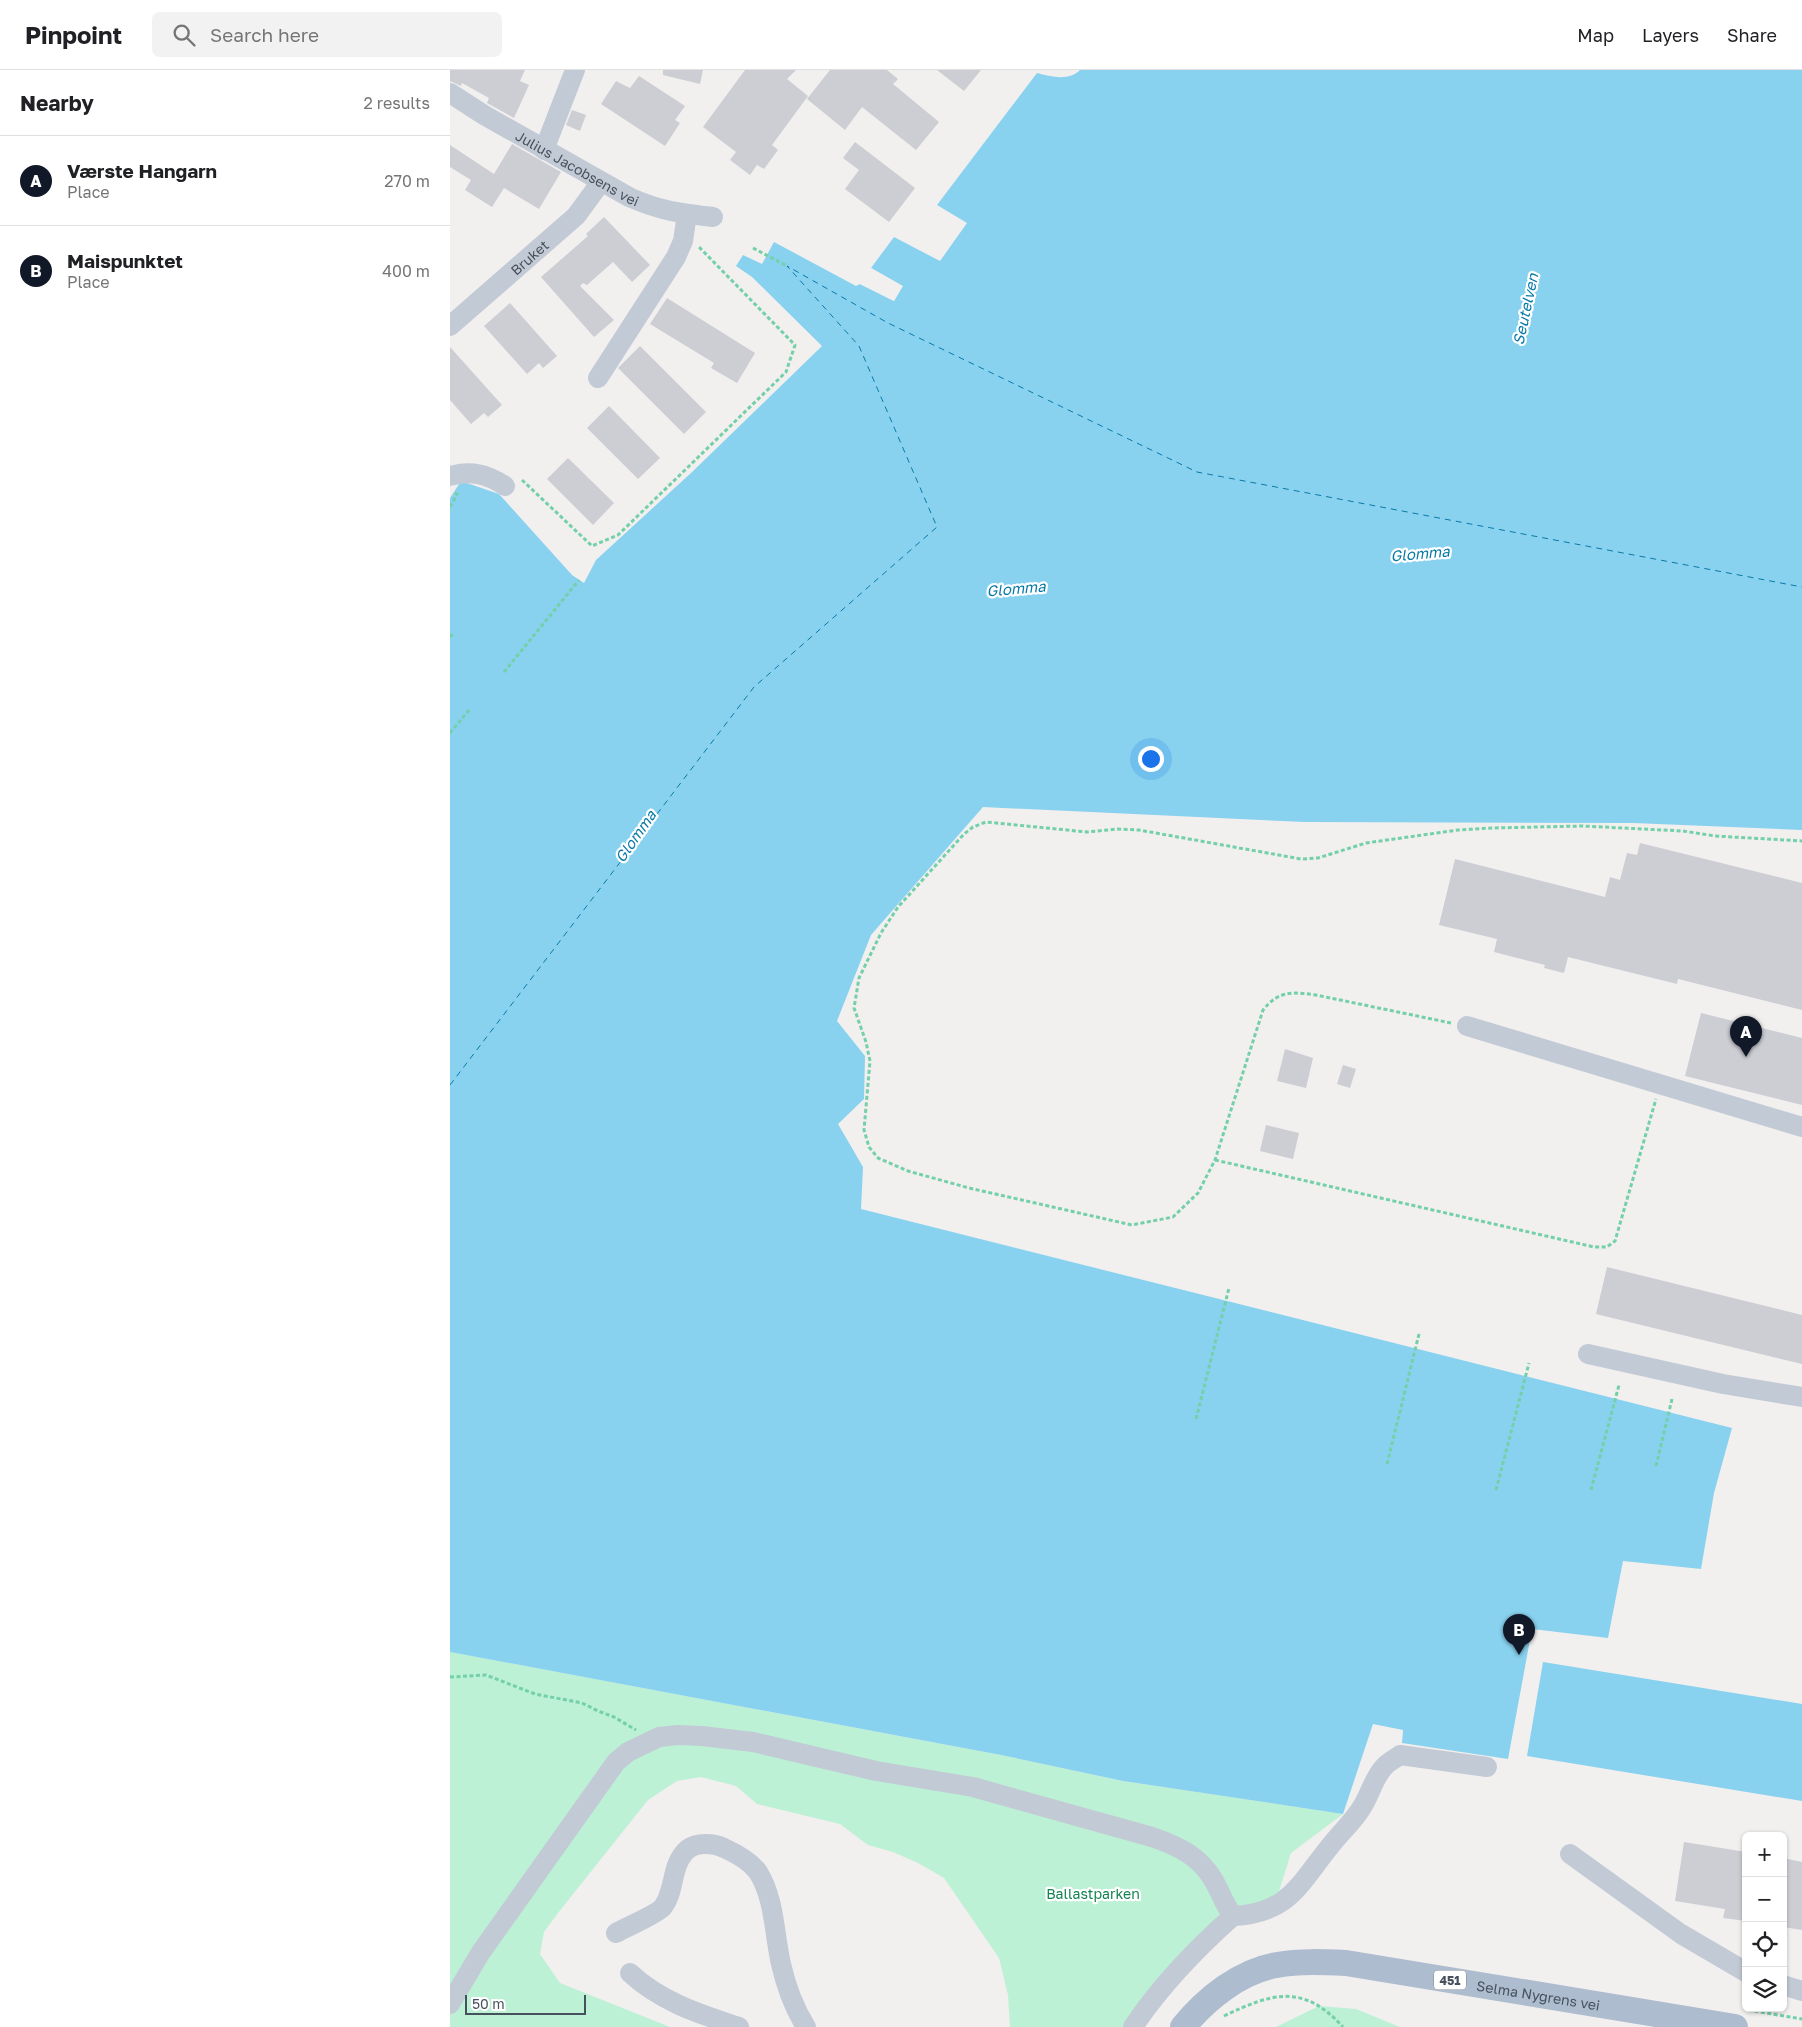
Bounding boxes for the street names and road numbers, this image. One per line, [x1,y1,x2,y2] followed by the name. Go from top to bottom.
[513,126,642,209] street label: Julius Jacobsens vei
[507,236,552,278] street label: Bruket
[1434,1970,1466,1990] road number: 451
[1475,1976,1601,2013] street label: Selma Nygrens vei

